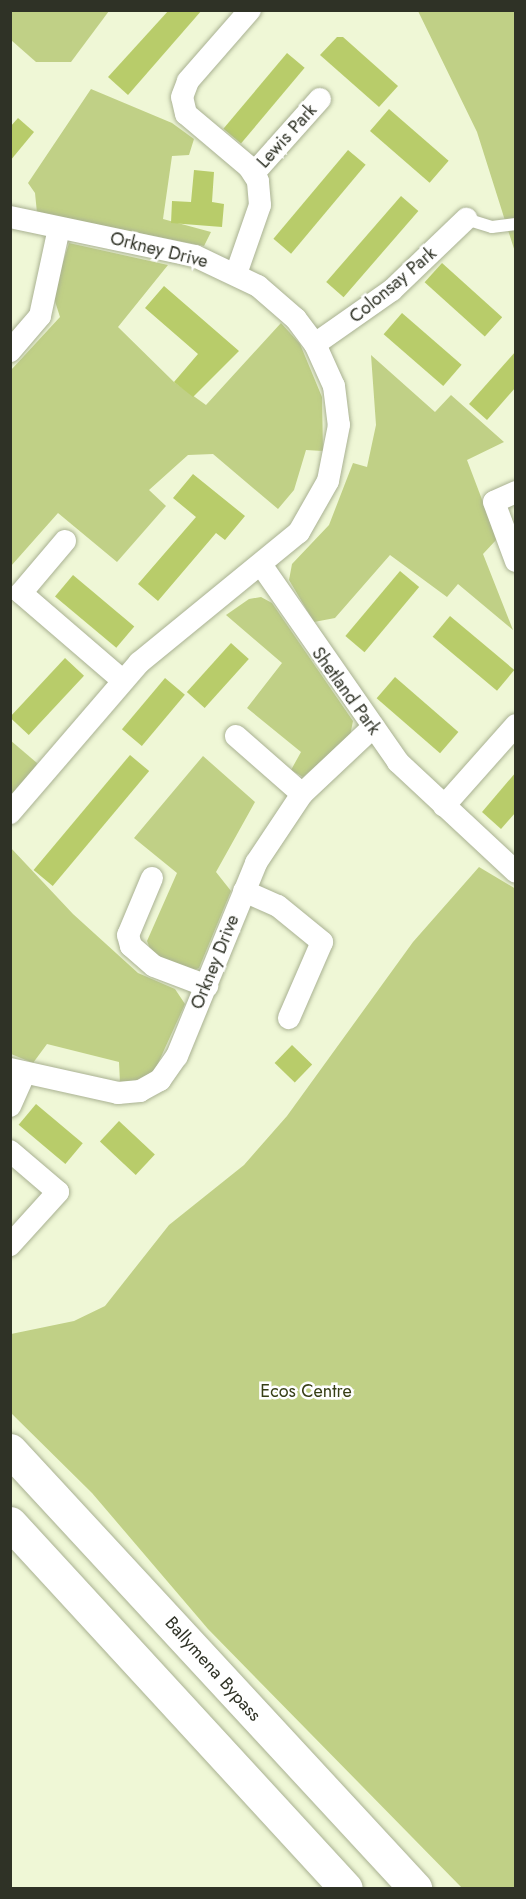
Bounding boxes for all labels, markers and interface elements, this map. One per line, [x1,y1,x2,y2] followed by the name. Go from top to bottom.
[253,100,321,172] street label: Lewis Park
[108,227,210,273] street label: Orkney Drive
[345,242,441,328] street label: Colonsay Park
[307,643,385,739] street label: Shetland Park
[186,912,244,1012] street label: Orkney Drive
[260,1380,352,1402] park label: Ecos Centre
[160,1612,266,1726] street label: Ballymena Bypass

